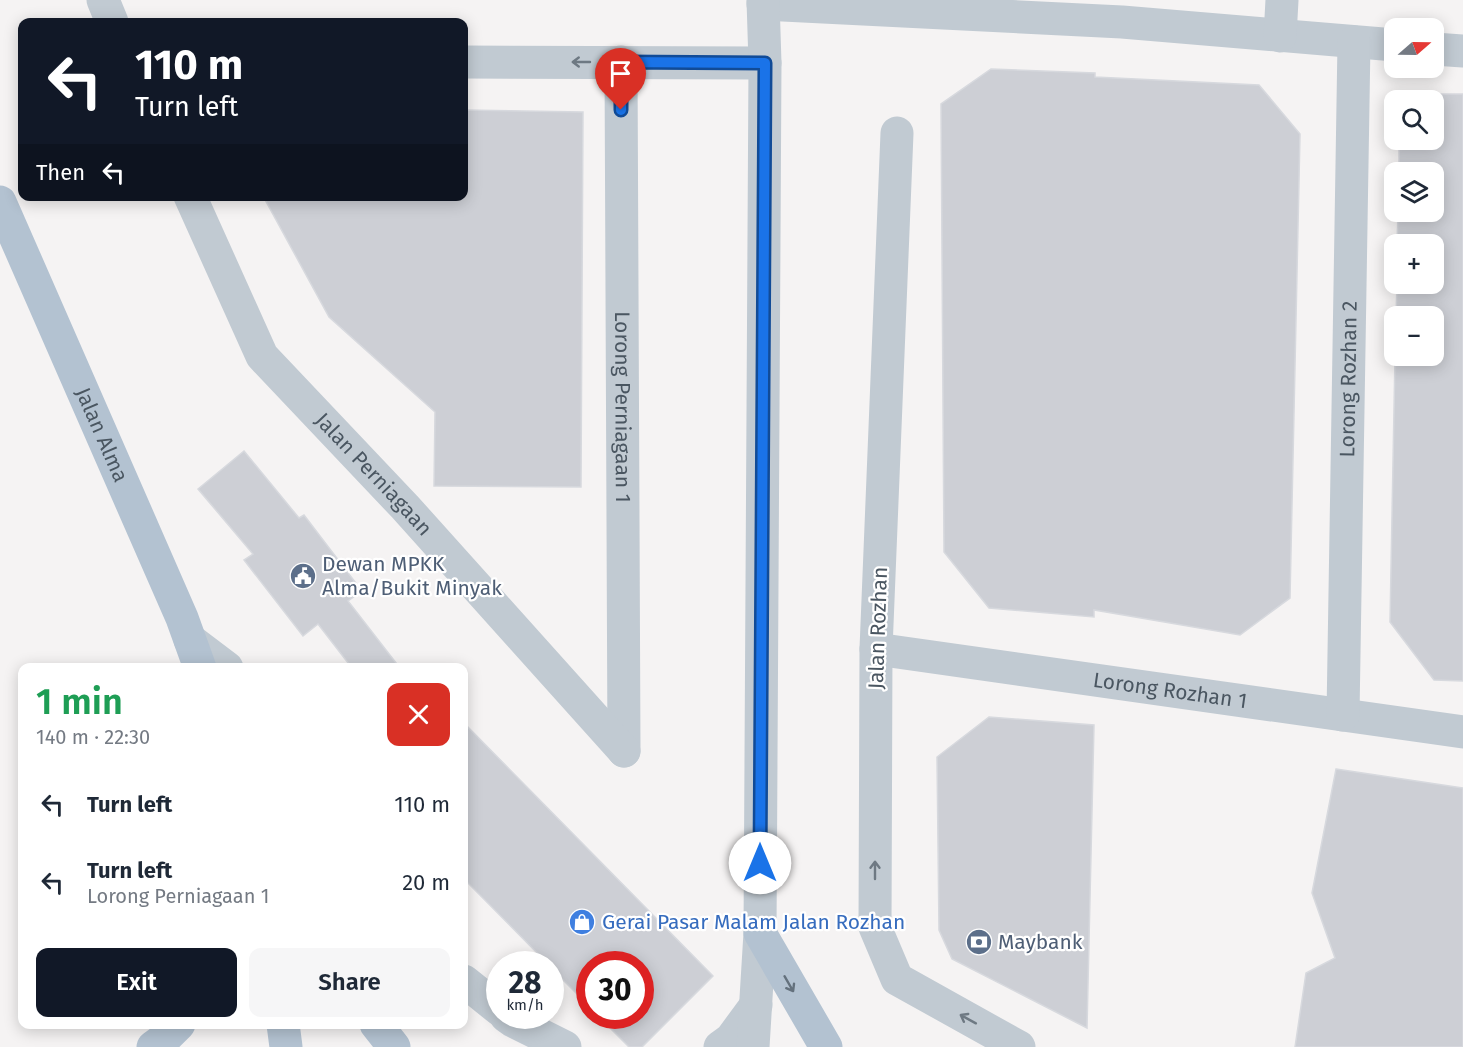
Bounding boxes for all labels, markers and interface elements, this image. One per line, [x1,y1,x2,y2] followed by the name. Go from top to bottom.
[1384,18,1444,78] north arrow
[1384,18,1444,366] map controls
[135,40,243,90] text: 110 m
[36,42,114,120] icon: left
[595,48,646,110] pin
[571,56,591,68] one-way arrow
[604,57,637,90] icon: arrive
[1384,90,1444,150] button: search
[135,91,238,123] text: Turn left
[97,156,130,189] icon: left
[36,159,85,186] text: Then
[1384,162,1444,222] button: layers
[1384,234,1444,294] button: +
[1334,301,1363,458] street label: Lorong Rozhan 2
[1384,306,1444,366] button: −
[609,311,636,503] street label: Lorong Perniagaan 1
[70,383,134,486] street label: Jalan Alma
[310,407,438,541] street label: Jalan Perniagaan
[322,551,502,601] place label: Dewan MPKK Alma/Bukit Minyak
[288,561,318,591] public building icon: Dewan MPKK Alma/Bukit Minyak
[863,566,893,690] street label: Jalan Rozhan
[1091,667,1249,714] street label: Lorong Rozhan 1
[36,680,123,724] text: 1 min
[387,683,450,746] button: close
[36,725,150,749] text: 140 m · 22:30
[36,788,69,821] icon: left
[87,791,172,818] text: Turn left
[394,791,450,818] text: 110 m
[728,831,792,895] position arrow
[87,857,172,884] text: Turn left
[869,860,881,880] one-way arrow
[36,866,69,899] icon: left
[402,869,450,896] text: 20 m
[87,884,269,908] text: Lorong Perniagaan 1
[567,907,597,937] shop icon: Gerai Pasar Malam Jalan Rozhan
[602,909,905,935] place label: Gerai Pasar Malam Jalan Rozhan
[964,927,994,957] bank icon: Maybank
[998,929,1083,955] place label: Maybank
[36,948,237,1017] button: Exit
[249,948,450,1017] button: Share
[576,951,654,1029] speed limit sign: 30
[509,965,541,1001] text: 28
[783,975,795,992] one-way arrow
[506,996,544,1014] text: km/h
[960,1013,977,1025] one-way arrow

